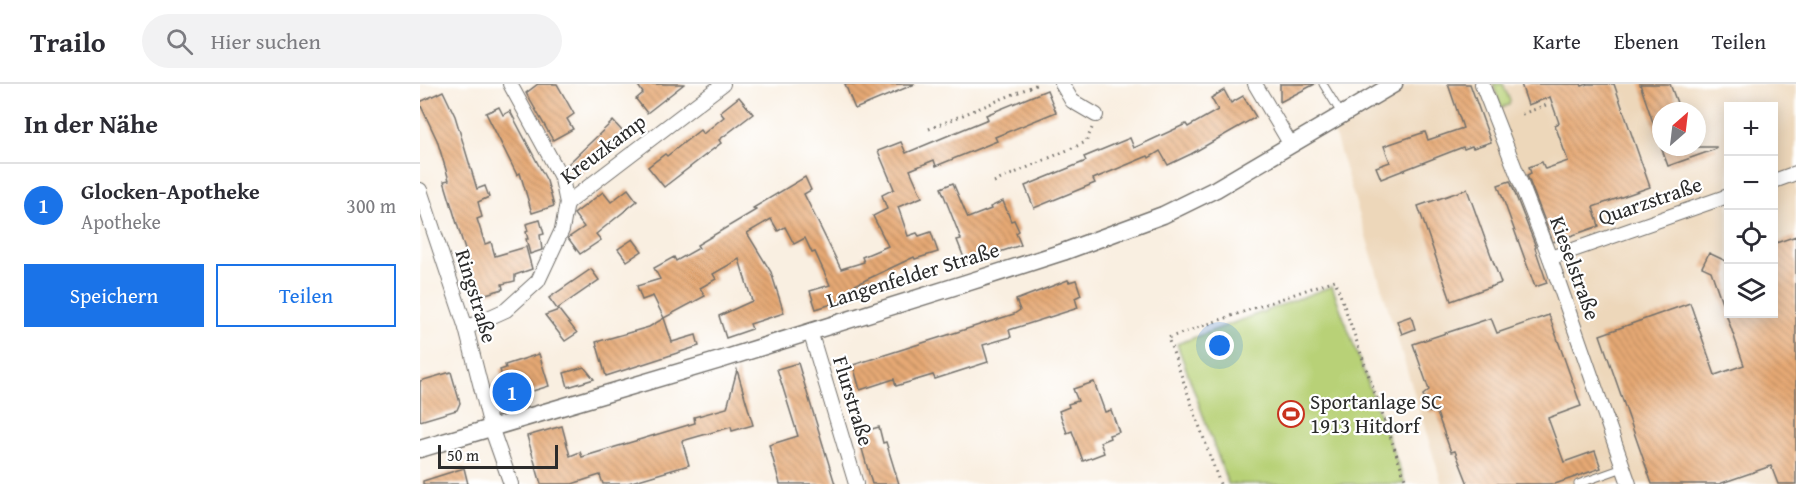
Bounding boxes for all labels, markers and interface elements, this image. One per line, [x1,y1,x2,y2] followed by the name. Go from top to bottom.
[142,14,562,68] search box
[30,21,106,62] text: Trailo
[163,25,196,58] icon: search
[211,25,321,57] text: Hier suchen
[1533,26,1581,57] text: Karte
[1614,26,1679,57] text: Ebenen
[1712,26,1766,57] text: Teilen
[1652,102,1706,156] north arrow
[1724,102,1778,318] map controls
[1724,102,1778,156] button: +
[24,104,158,143] text: In der Nähe
[553,106,652,191] street label: Kreuzkamp
[1724,156,1778,210] button: −
[1594,168,1706,233] street label: Quarzstraße
[81,175,260,207] text: Glocken-Apotheke
[38,191,49,220] text: 1
[346,191,396,220] text: 300 m
[81,207,161,236] text: Apotheke
[1724,210,1778,264] button: locate
[1542,212,1609,324] street label: Kieselstraße
[823,233,1003,316] street label: Langenfelder Straße
[448,245,505,347] street label: Ringstraße
[24,264,204,327] button: Speichern
[216,264,396,327] button: Teilen
[1724,264,1778,318] button: layers
[1205,331,1234,360] your location
[825,352,882,450] street label: Flurstraße
[492,370,532,414] pin: 1
[1310,386,1443,441] place label: Sportanlage SC 1913 Hitdorf
[1276,399,1306,429] sports icon: Sportanlage SC 1913 Hitdorf
[438,442,558,470] scale bar
[447,443,479,467] text: 50 m

